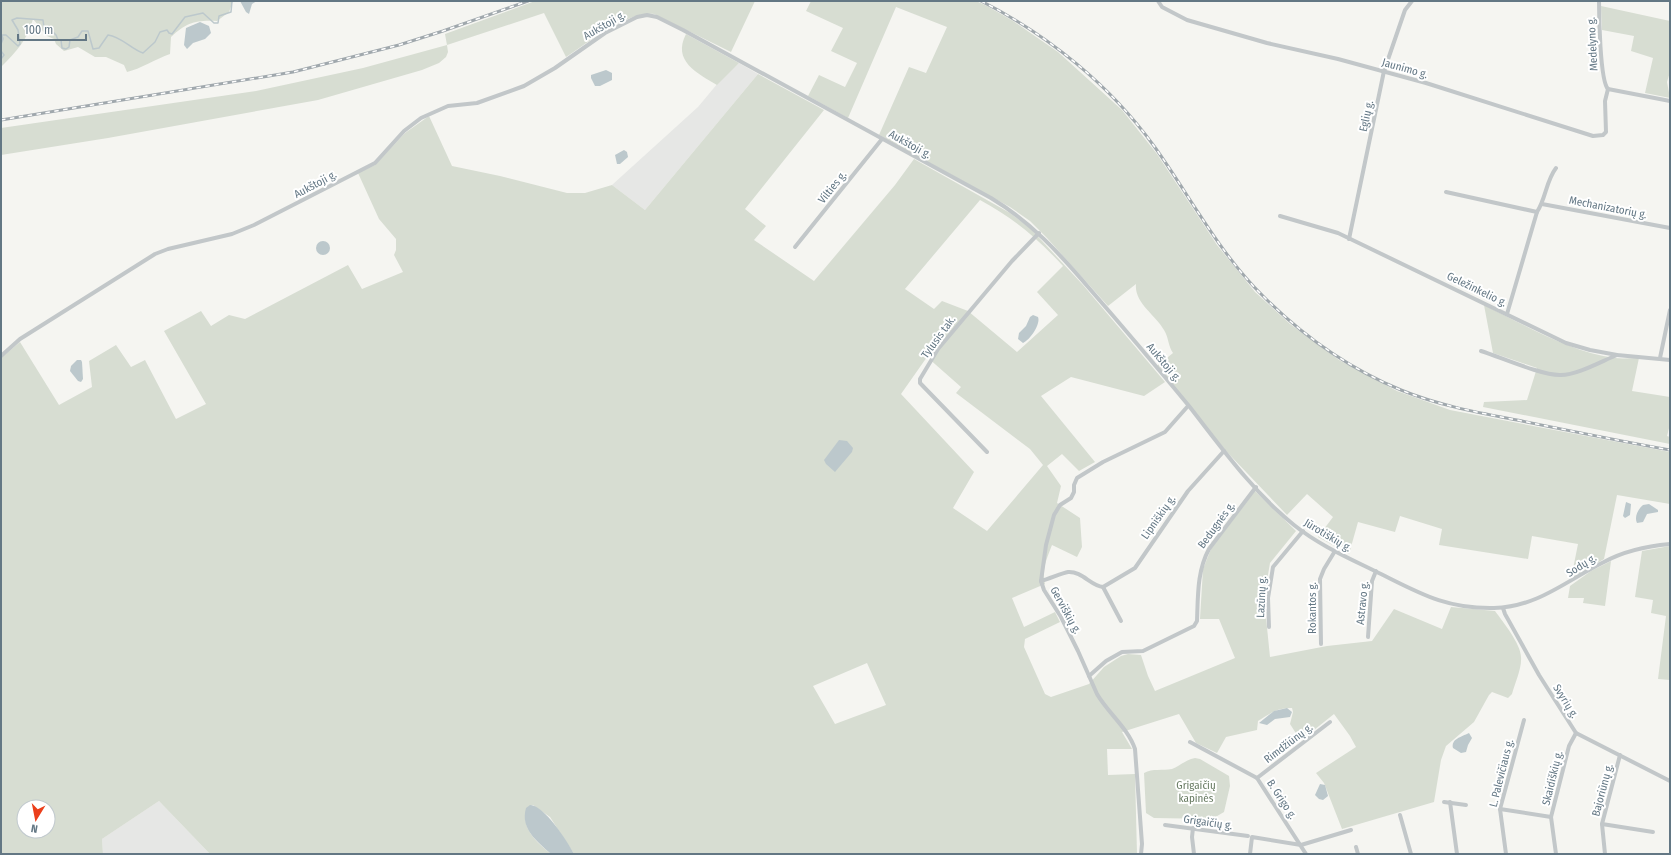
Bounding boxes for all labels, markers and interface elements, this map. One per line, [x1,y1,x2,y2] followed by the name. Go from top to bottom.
[581,8,627,43] street label: Aukštoji g.
[18,16,86,42] scale bar
[1585,17,1600,71] street label: Medelyno g.
[24,23,53,37] text: 100 m
[1380,56,1429,81] street label: Jaunimo g.
[1357,99,1376,133] street label: Eglių g.
[886,128,933,161] street label: Aukštoji g.
[292,168,339,201] street label: Aukštoji g.
[815,169,849,206] street label: Vilties g.
[1568,194,1648,221] street label: Mechanizatorių g.
[1445,269,1509,310] street label: Geležinkelio g.
[919,313,958,361] street label: Tylusis tak.
[1144,340,1183,384] street label: Aukštoji g.
[1139,493,1178,542] street label: Lipniškių g.
[1195,500,1238,551] street label: Bedugnės g.
[1302,516,1354,555] street label: Jūrotiškių g.
[1564,551,1599,580] street label: Sodų g.
[1254,576,1269,618] street label: Lazūnų g.
[1354,581,1371,625] street label: Astravo g.
[1306,582,1319,634] street label: Rokantos g.
[1047,584,1084,636] street label: Gerviškių g.
[1550,682,1581,721] street label: Svyrių g.
[1261,721,1315,766] street label: Rimdžiūnų g.
[1487,738,1516,808] street label: L. Palevičiaus g.
[1539,750,1566,807] street label: Skaidiškių g.
[1589,762,1616,818] street label: Bajoriūnų g.
[1264,777,1299,822] street label: B. Grigo g.
[1176,779,1216,805] park label: Grigaičių kapinės
[16,799,56,839] north arrow
[1183,813,1233,832] street label: Grigaičių g.
[30,821,39,835] text: N

